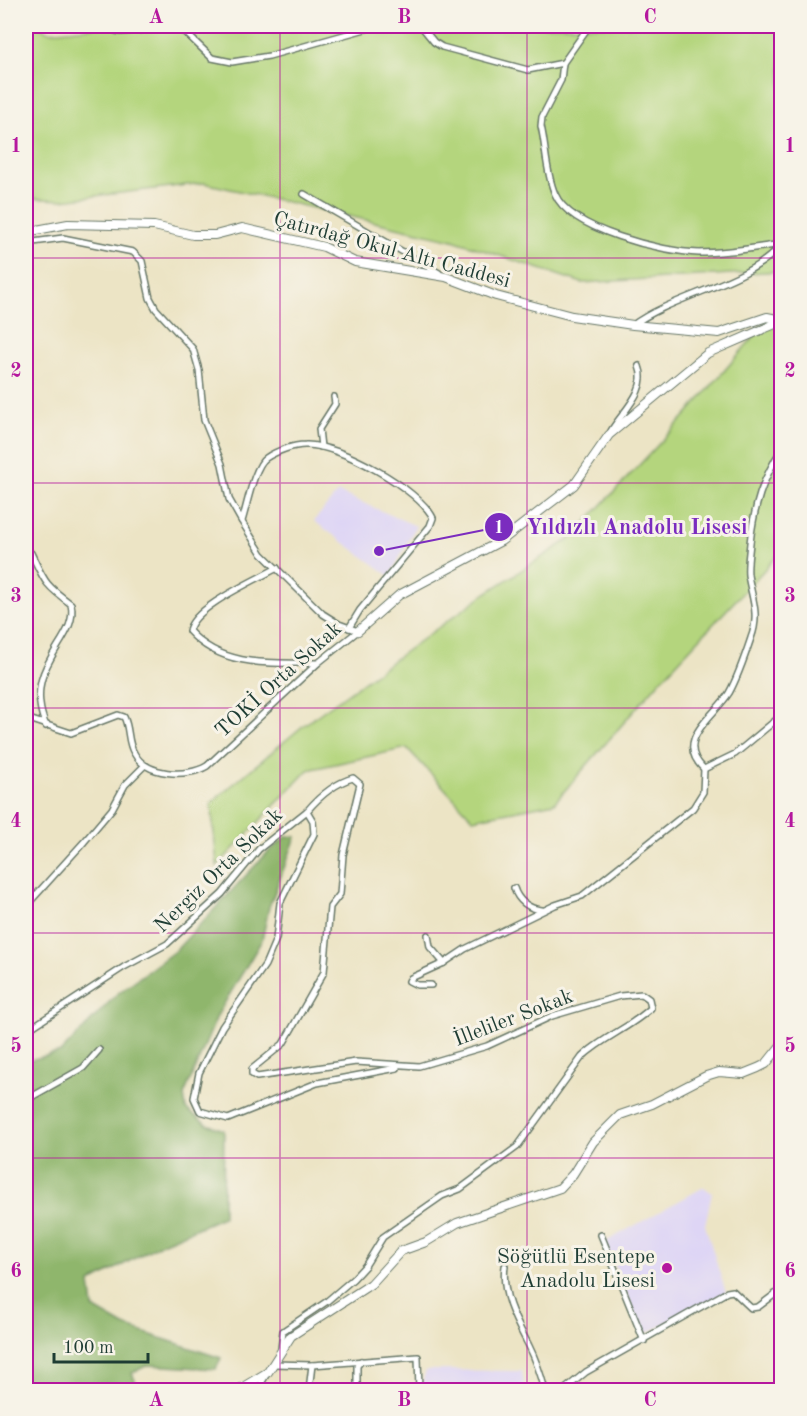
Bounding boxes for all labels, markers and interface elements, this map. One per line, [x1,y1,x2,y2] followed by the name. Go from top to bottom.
[148,8,164,28] text: A
[397,8,411,28] text: B
[643,8,657,28] text: C
[10,137,22,157] text: 1
[784,137,796,157] text: 1
[271,209,512,292] street label: Çatırdağ Okul Altı Caddesi
[10,362,22,382] text: 2
[784,362,796,382] text: 2
[484,507,759,547] callout: Yıldızlı Anadolu Lisesi
[527,517,747,539] text: Yıldızlı Anadolu Lisesi
[494,519,504,537] text: 1
[10,587,22,607] text: 3
[784,587,796,607] text: 3
[209,615,346,742] street label: TOKİ Orta Sokak
[151,805,287,937] street label: Nergiz Orta Sokak
[10,812,22,832] text: 4
[784,812,796,832] text: 4
[449,982,576,1051] street label: İlleliler Sokak
[10,1036,22,1057] text: 5
[784,1036,796,1057] text: 5
[497,1247,655,1292] place label: Söğütlü Esentepe Anadolu Lisesi
[660,1261,674,1275] marker: Söğütlü Esentepe Anadolu Lisesi
[10,1262,22,1282] text: 6
[784,1262,796,1282] text: 6
[54,1326,148,1364] scale bar
[63,1339,114,1357] text: 100 m
[148,1391,164,1411] text: A
[397,1391,411,1411] text: B
[643,1391,657,1411] text: C

